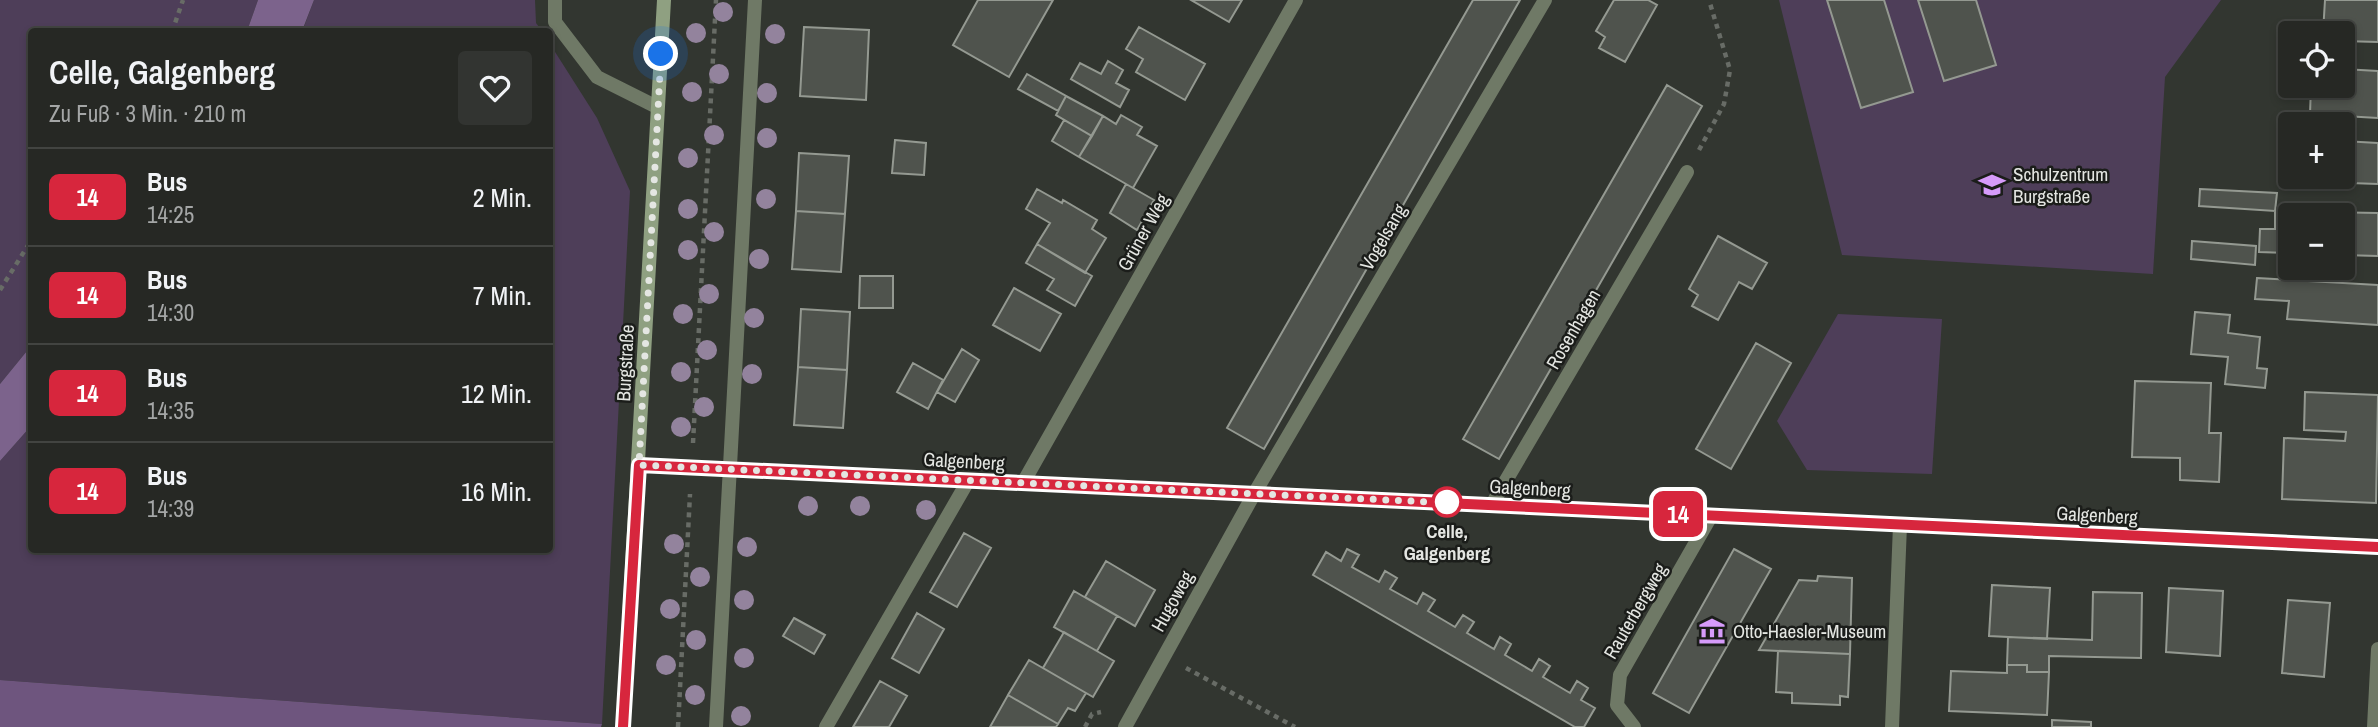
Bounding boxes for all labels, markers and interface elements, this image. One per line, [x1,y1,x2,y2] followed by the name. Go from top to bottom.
[2278,21,2355,280] map controls
[2278,21,2355,98] button: locate
[643,36,678,71] your location
[49,50,275,94] text: Celle, Galgenberg
[458,51,532,125] button: heart
[49,98,246,129] text: Zu Fuß · 3 Min. · 210 m
[2278,112,2355,189] button: +
[2013,161,2108,209] place label: Schulzentrum Burgstraße
[147,164,187,199] text: Bus
[1977,170,2007,200] school or university icon: Schulzentrum Burgstraße
[473,180,532,215] text: 2 Min.
[77,181,98,213] text: 14
[1111,188,1175,275] street label: Grüner Weg
[147,199,194,230] text: 14:25
[1354,199,1413,275] street label: Vogelsang
[2278,203,2355,280] button: −
[147,262,187,297] text: Bus
[473,278,532,313] text: 7 Min.
[77,279,98,311] text: 14
[1540,284,1606,374] street label: Rosenhagen
[147,297,194,328] text: 14:30
[610,324,640,402] street label: Burgstraße
[147,360,187,395] text: Bus
[461,376,532,411] text: 12 Min.
[77,377,98,409] text: 14
[147,395,194,426] text: 14:35
[923,446,1006,476] street label: Galgenberg
[147,458,187,493] text: Bus
[1489,473,1572,503] street label: Galgenberg
[461,474,532,509] text: 16 Min.
[77,475,98,507] text: 14
[1432,487,1462,517] marker: Celle, Galgenberg
[1646,491,1710,537] line badge: 14
[147,493,194,524] text: 14:39
[1667,498,1689,530] text: 14
[2056,500,2139,530] street label: Galgenberg
[1404,518,1491,566] place label: Celle, Galgenberg
[1597,558,1673,664] street label: Rauterbergweg
[1145,566,1199,636] street label: Hugoweg
[1697,616,1727,646] museum icon: Otto-Haesler-Museum
[1733,618,1886,644] place label: Otto-Haesler-Museum

